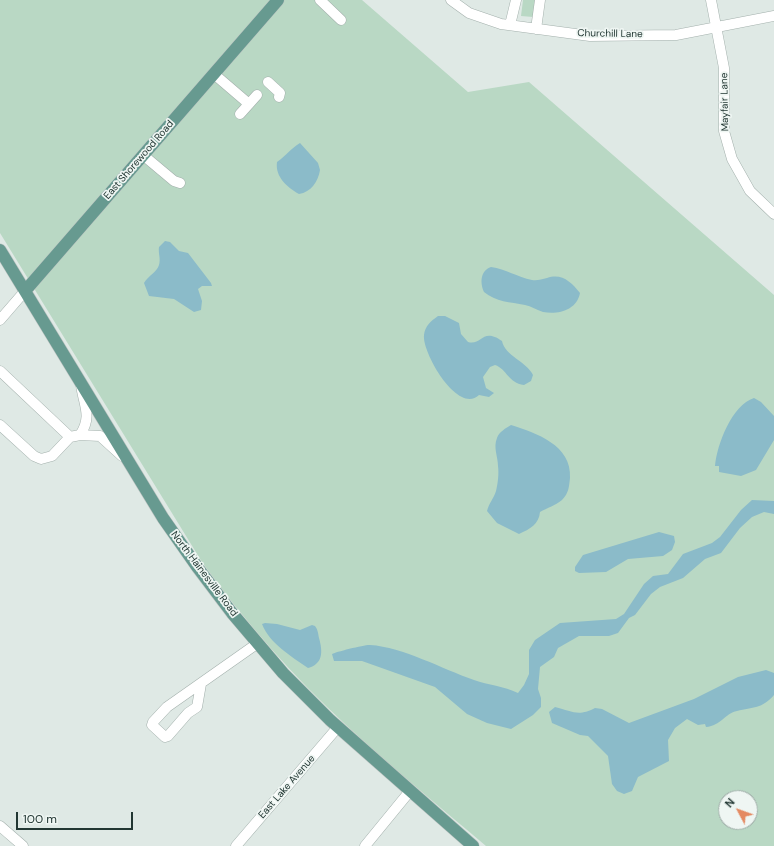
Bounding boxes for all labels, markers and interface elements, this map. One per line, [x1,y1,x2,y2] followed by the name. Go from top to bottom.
[577,27,643,41] street label: Churchill Lane
[718,73,732,131] street label: Mayfair Lane
[102,118,176,202] street label: East Shorewood Road
[168,529,240,619] street label: North Hainesville Road
[256,753,318,821] street label: East Lake Avenue
[718,790,758,830] north arrow
[722,795,738,810] text: N
[18,804,135,830] scale bar
[23,811,57,827] text: 100 m

